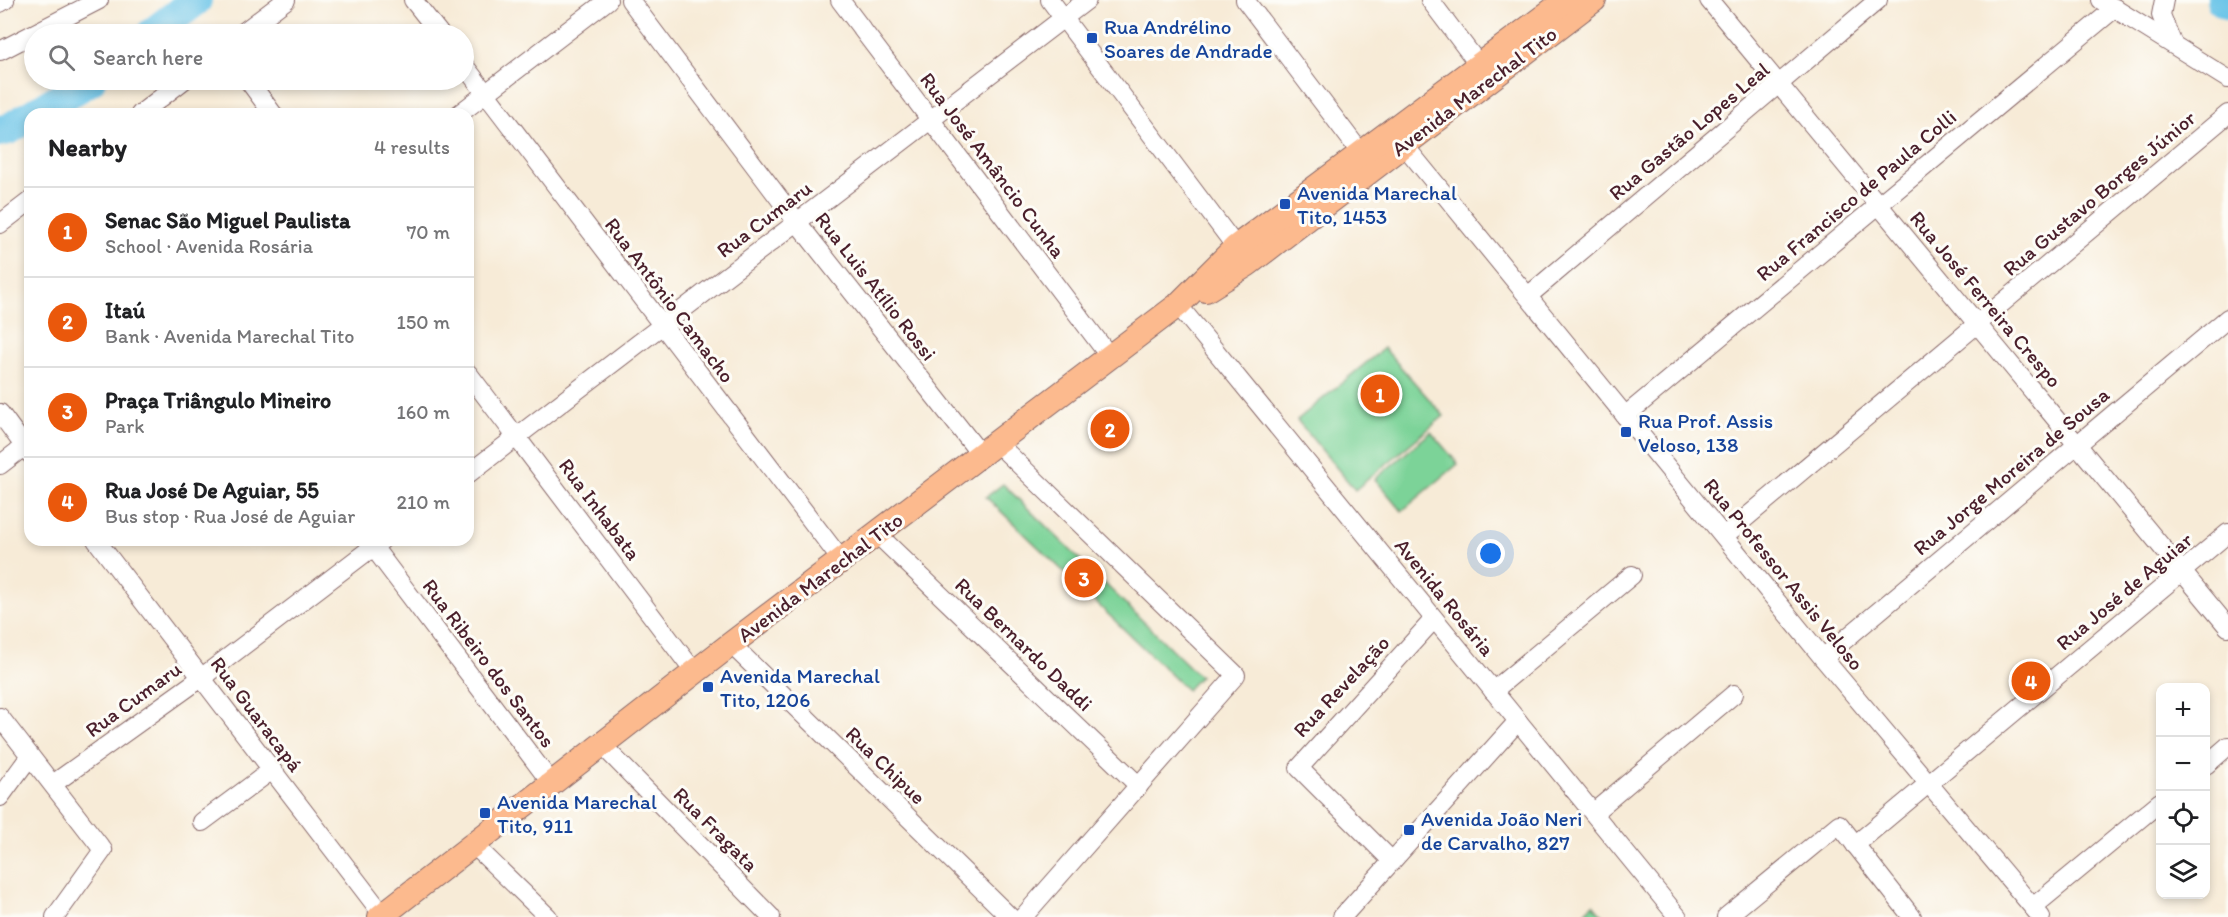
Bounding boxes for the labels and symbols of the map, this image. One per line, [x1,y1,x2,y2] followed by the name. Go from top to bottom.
[1104,14,1273,63] place label: Rua Andrélino Soares de Andrade
[1387,21,1561,161] street label: Avenida Marechal Tito
[1085,31,1099,45] marker: Rua Andrélino Soares de Andrade
[1604,57,1774,205] street label: Rua Gastão Lopes Leal
[915,67,1071,263] street label: Rua José Amâncio Cunha
[1751,104,1961,286] street label: Rua Francisco de Paula Colli
[1998,105,2200,281] street label: Rua Gustavo Borges Júnior
[712,175,816,263] street label: Rua Cumaru
[1297,180,1457,229] place label: Avenida Marechal Tito, 1453
[1278,197,1292,211] marker: Avenida Marechal Tito, 1453
[1905,206,2067,392] street label: Rua José Ferreira Crespo
[810,207,942,365] street label: Rua Luis Atílio Rossi
[600,212,740,388] street label: Rua Antônio Camacho
[1360,372,1400,416] pin: 1
[1908,382,2114,560] street label: Rua Jorge Moreira de Sousa
[1090,406,1130,452] pin: 2
[1638,408,1773,457] place label: Rua Prof. Assis Veloso, 138
[1619,425,1633,439] marker: Rua Prof. Assis Veloso, 138
[554,453,646,565] street label: Rua Inhabata
[1699,473,1869,675] street label: Rua Professor Assis Veloso
[733,507,907,647] street label: Avenida Marechal Tito
[2051,526,2198,655] street label: Rua José de Aguiar
[1390,533,1500,661] street label: Avenida Rosária
[1476,539,1505,568] your location
[1064,556,1104,600] pin: 3
[950,572,1098,716] street label: Rua Bernardo Daddi
[417,574,561,752] street label: Rua Ribeiro dos Santos
[1288,630,1394,742] street label: Rua Revelação
[206,652,308,777] street label: Rua Guaracapá
[80,656,186,742] street label: Rua Cumaru
[2012,658,2050,704] pin: 4
[720,663,880,712] place label: Avenida Marechal Tito, 1206
[701,680,715,694] marker: Avenida Marechal Tito, 1206
[841,721,931,809] street label: Rua Chipue
[669,782,763,876] street label: Rua Fragata
[497,789,657,838] place label: Avenida Marechal Tito, 911
[478,806,492,820] marker: Avenida Marechal Tito, 911
[1421,806,1582,855] place label: Avenida João Neri de Carvalho, 827
[1402,823,1416,837] marker: Avenida João Neri de Carvalho, 827

